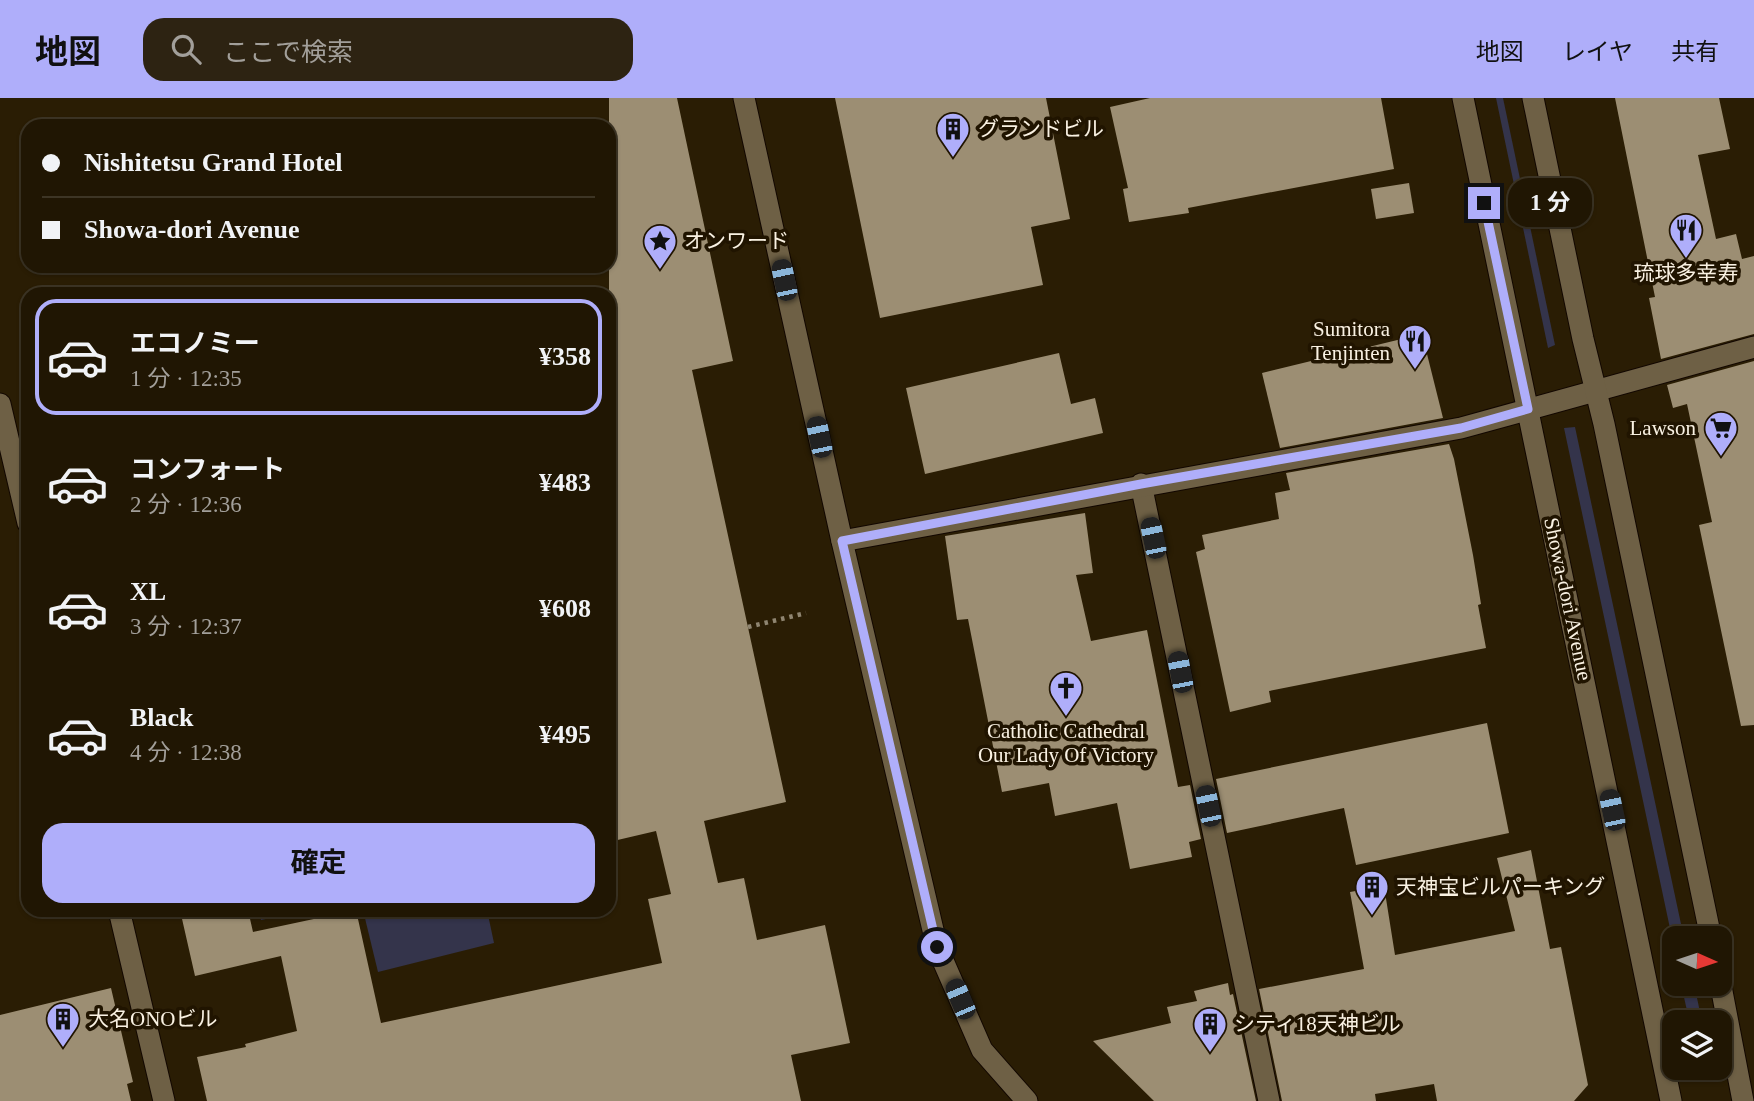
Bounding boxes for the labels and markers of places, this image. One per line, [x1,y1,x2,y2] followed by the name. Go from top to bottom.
[934,110,972,159] building icon: グランドビル
[978,117,1104,141] place label: グランドビル
[1667,211,1705,260] restaurant icon: 琉球多幸寿
[641,222,679,271] place icon: オンワード
[684,229,789,253] place label: オンワード
[1634,261,1739,285] place label: 琉球多幸寿
[1311,317,1391,365] place label: Sumitora Tenjinten
[1396,322,1434,371] restaurant icon: Sumitora Tenjinten
[1702,409,1740,458] supermarket icon: Lawson
[1630,416,1696,440] place label: Lawson
[1047,669,1085,718] church icon: Catholic Cathedral Our Lady Of Victory
[978,719,1155,767] place label: Catholic Cathedral Our Lady Of Victory
[1353,868,1391,917] building icon: 天神宝ビルパーキング
[1396,875,1605,899] place label: 天神宝ビルパーキング
[44,1000,82,1049] building icon: 大名ONOビル
[1191,1005,1229,1054] building icon: シティ18天神ビル
[88,1007,218,1031] place label: 大名ONOビル
[1234,1012,1401,1036] place label: シティ18天神ビル

